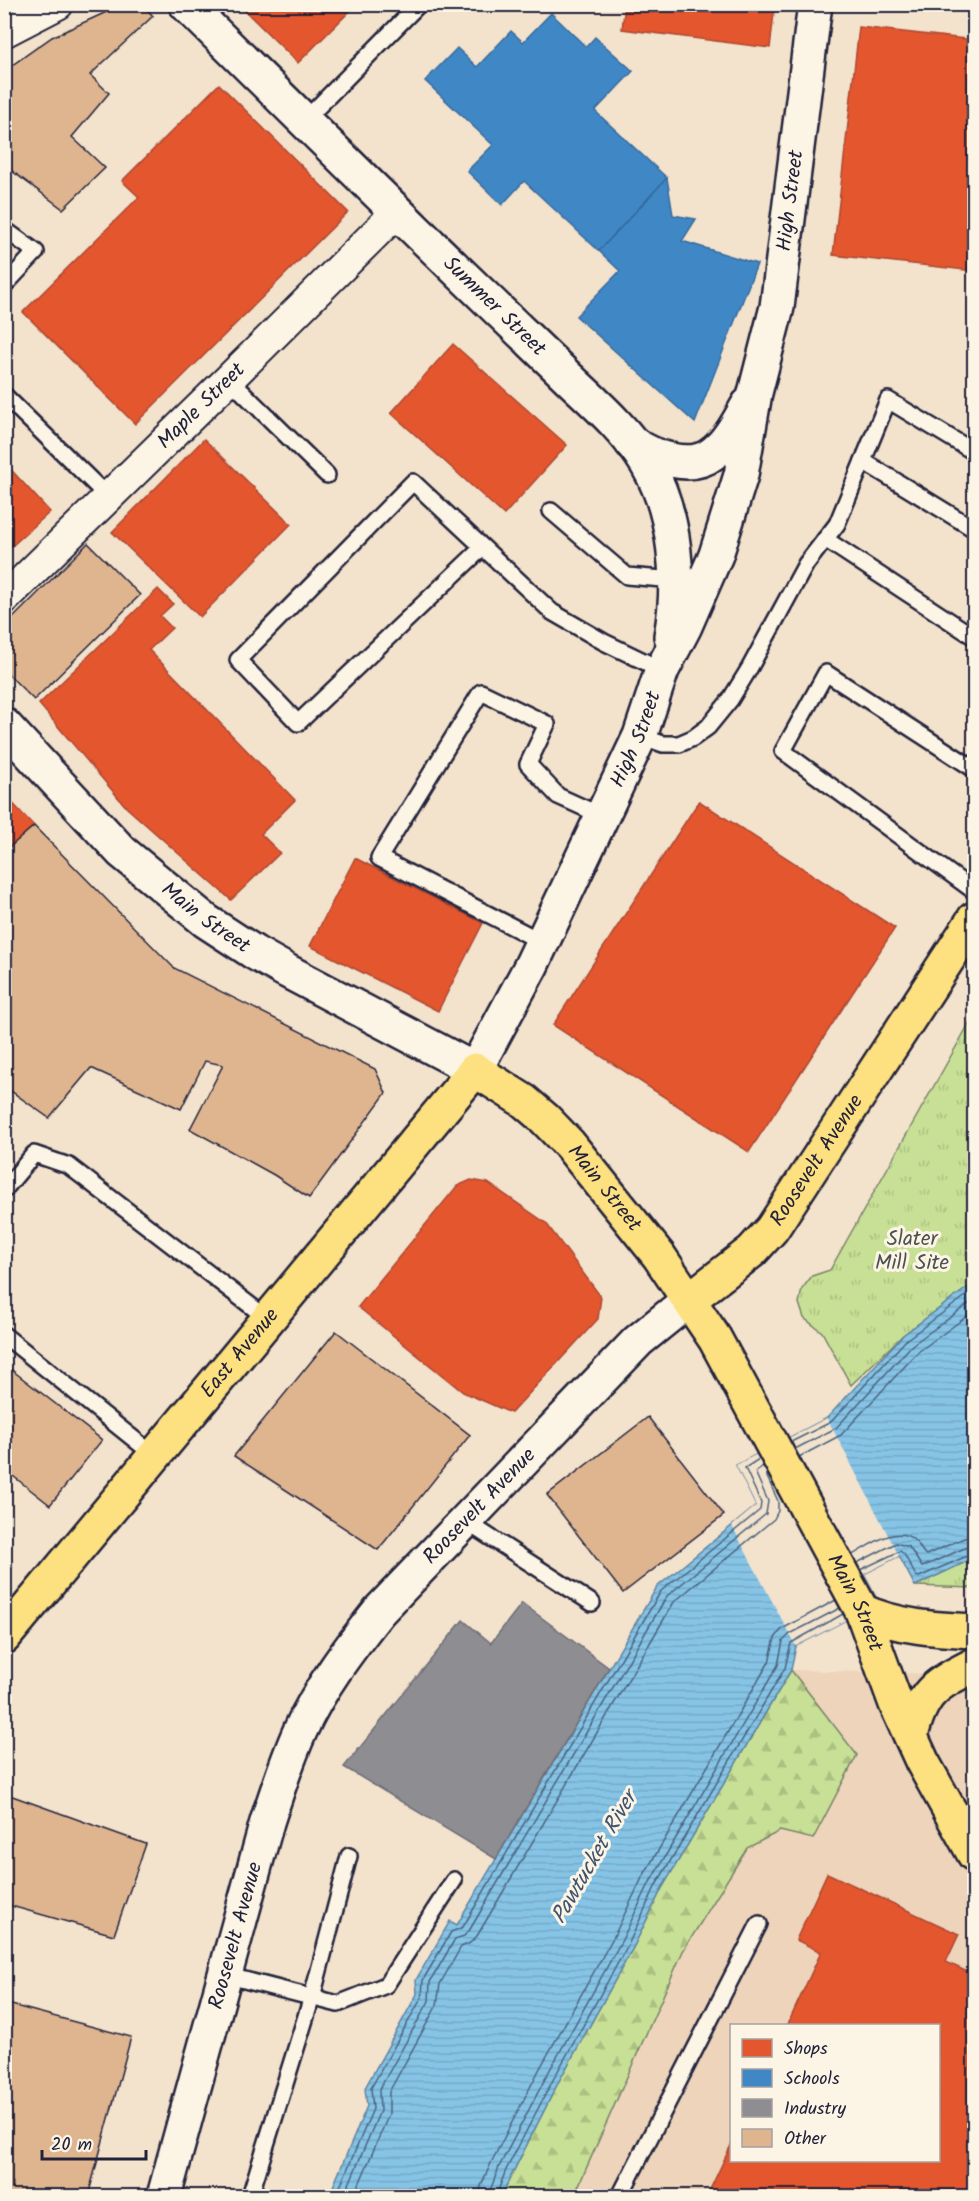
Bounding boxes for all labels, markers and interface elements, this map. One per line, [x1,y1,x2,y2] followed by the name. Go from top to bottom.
[768,147,813,253] street label: High Street
[435,248,554,365] street label: Summer Street
[149,354,254,457] street label: Maple Street
[601,686,671,793] street label: High Street
[154,874,258,963] street label: Main Street
[761,1087,872,1233] street label: Roosevelt Avenue
[559,1137,651,1240] street label: Main Street
[875,1223,950,1280] park label: Slater Mill Site
[192,1300,288,1406] street label: East Avenue
[415,1440,544,1572] street label: Roosevelt Avenue
[818,1548,892,1657] street label: Main Street
[543,1781,650,1931] water label: Pawtucket River
[200,1858,272,2013] street label: Roosevelt Avenue
[730,2024,940,2162] legend
[784,2035,828,2064] text: Shops
[784,2065,840,2094] text: Schools
[784,2095,846,2124] text: Industry
[42,2123,146,2161] scale bar
[784,2125,827,2154] text: Other
[51,2131,92,2160] text: 20 m

